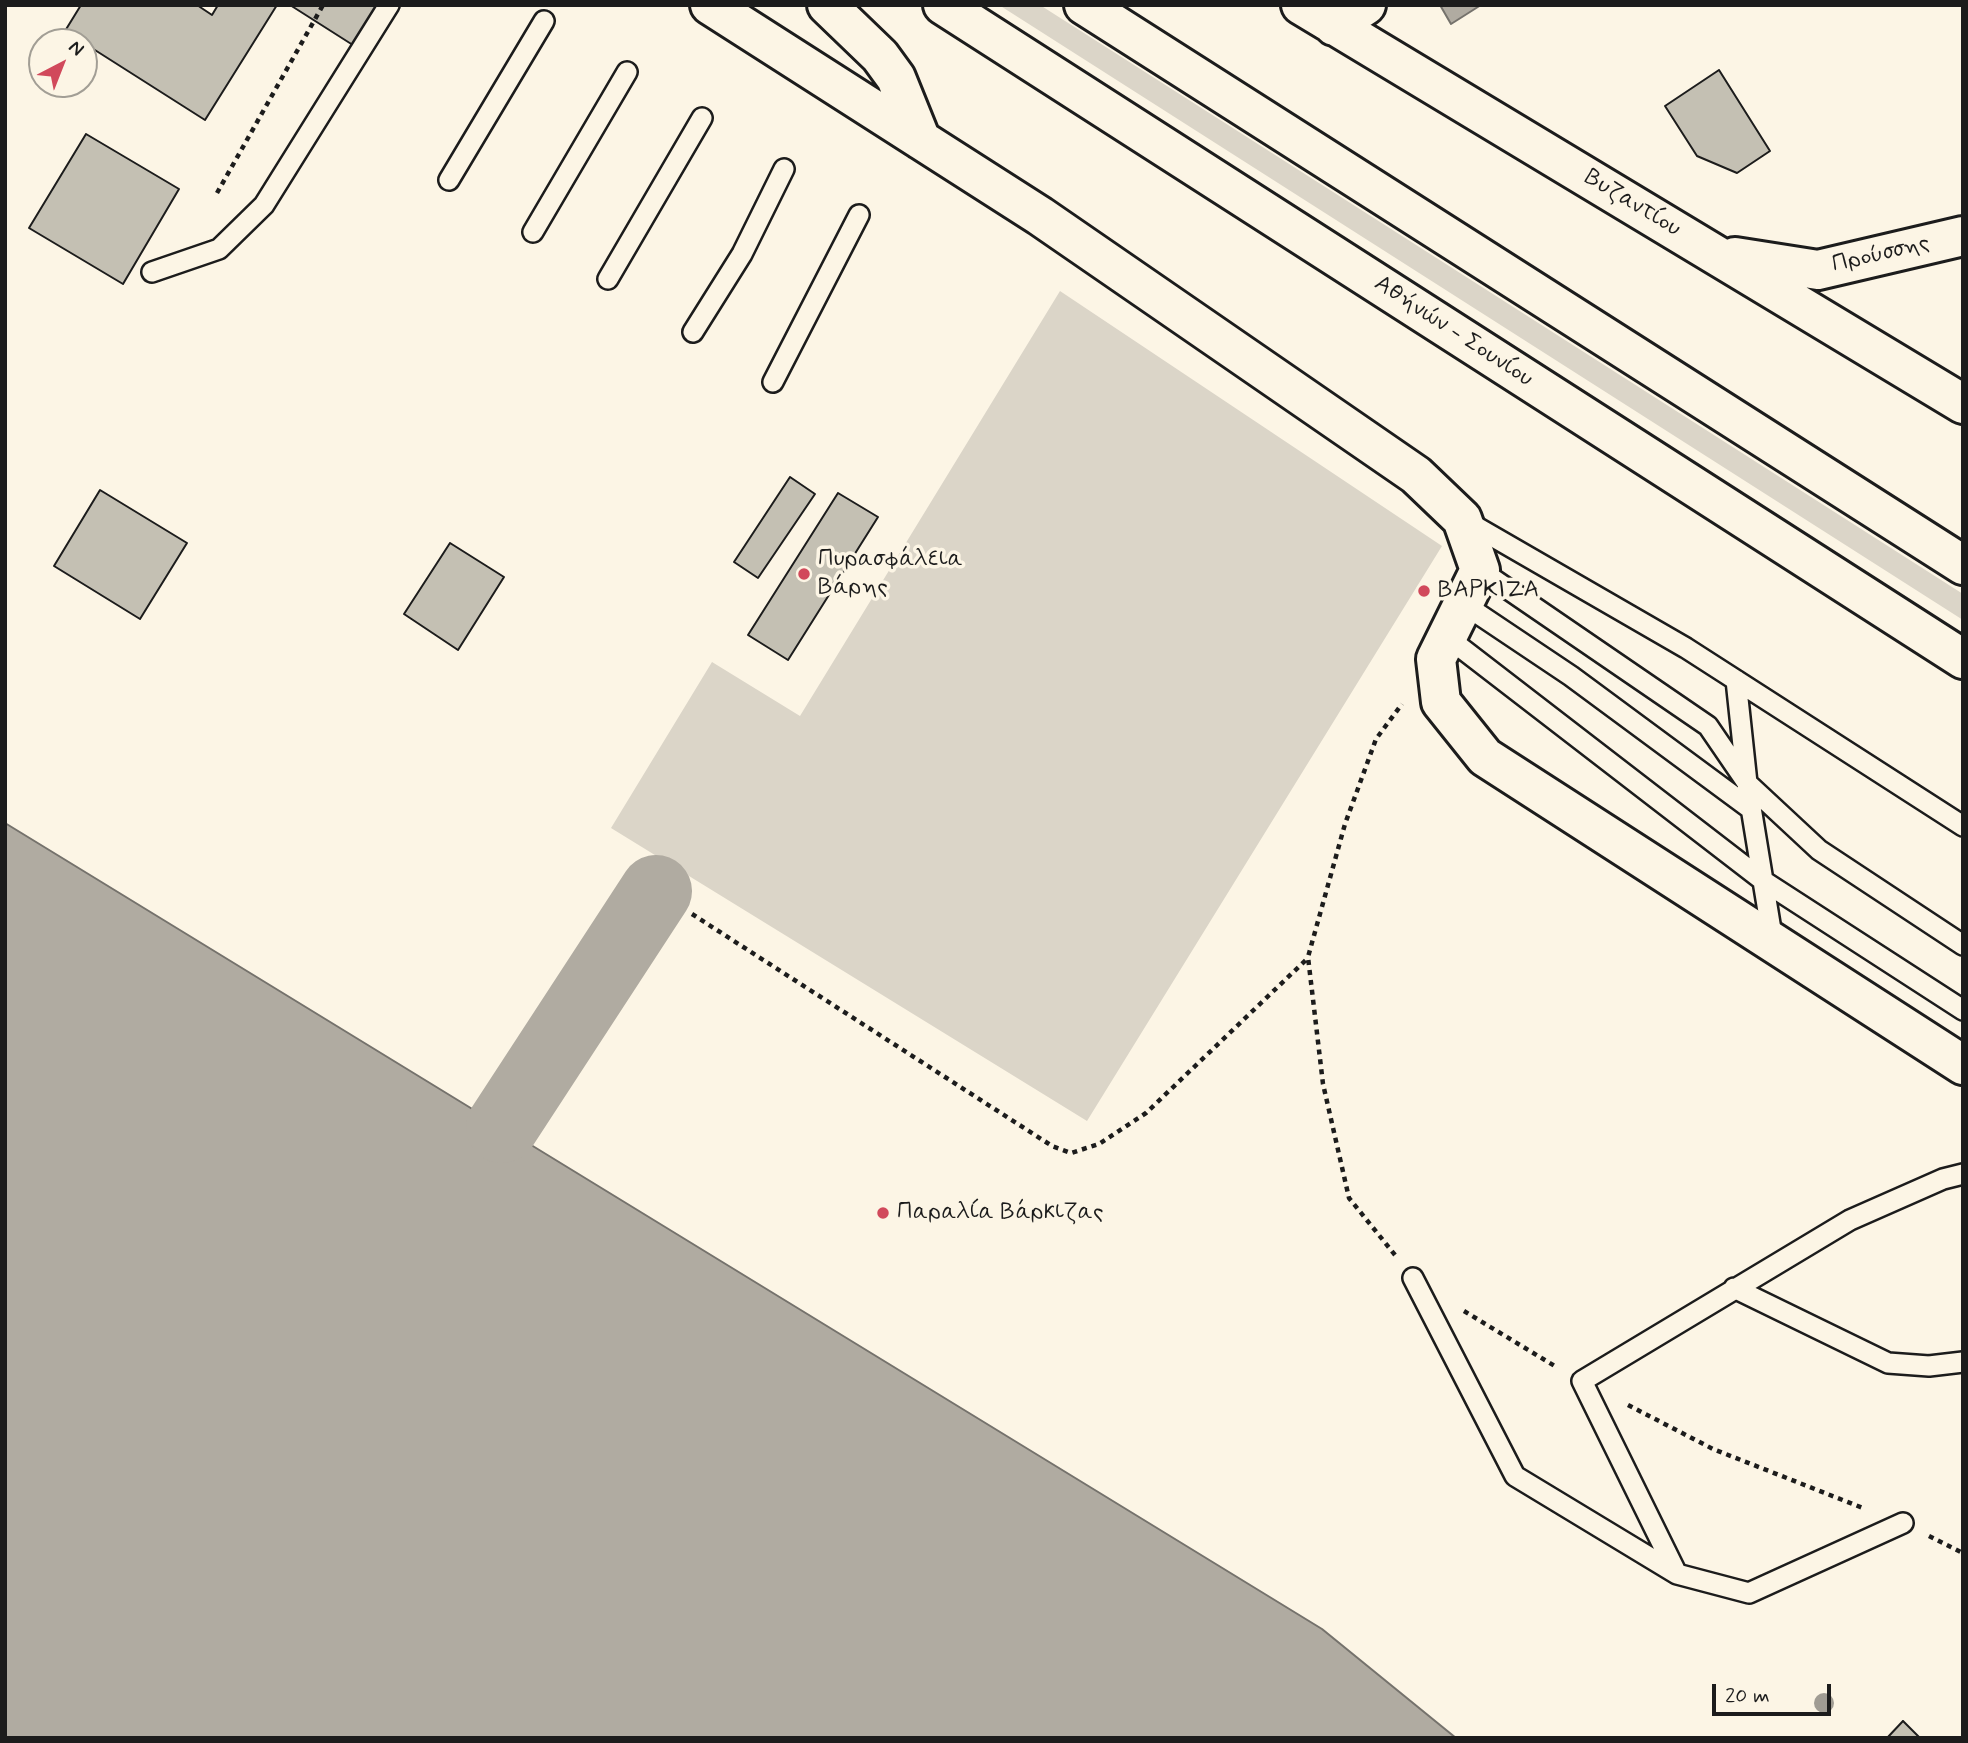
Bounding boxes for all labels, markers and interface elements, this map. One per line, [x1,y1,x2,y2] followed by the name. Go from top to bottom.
[28,28,98,98] north arrow
[63,35,89,62] text: N
[1578,164,1686,244] street label: Βυζαντίου
[1829,230,1933,280] street label: Προύσσης
[1368,270,1538,394] street label: Αθήνών - Σουνίου
[818,546,963,602] place label: Πυρασφάλεια Βάρης
[796,566,812,582] marker: Πυρασφάλεια Βάρης
[1438,577,1539,605] place label: ΒΑΡΚΙΖΑ
[1416,583,1432,599] marker: ΒΑΡΚΙΖΑ
[897,1199,1103,1227] place label: Παραλία Βάρκιζας
[875,1205,891,1221] marker: Παραλία Βάρκιζας
[1716,1670,1835,1714] scale bar
[1725,1682,1770,1710] text: 20 m

